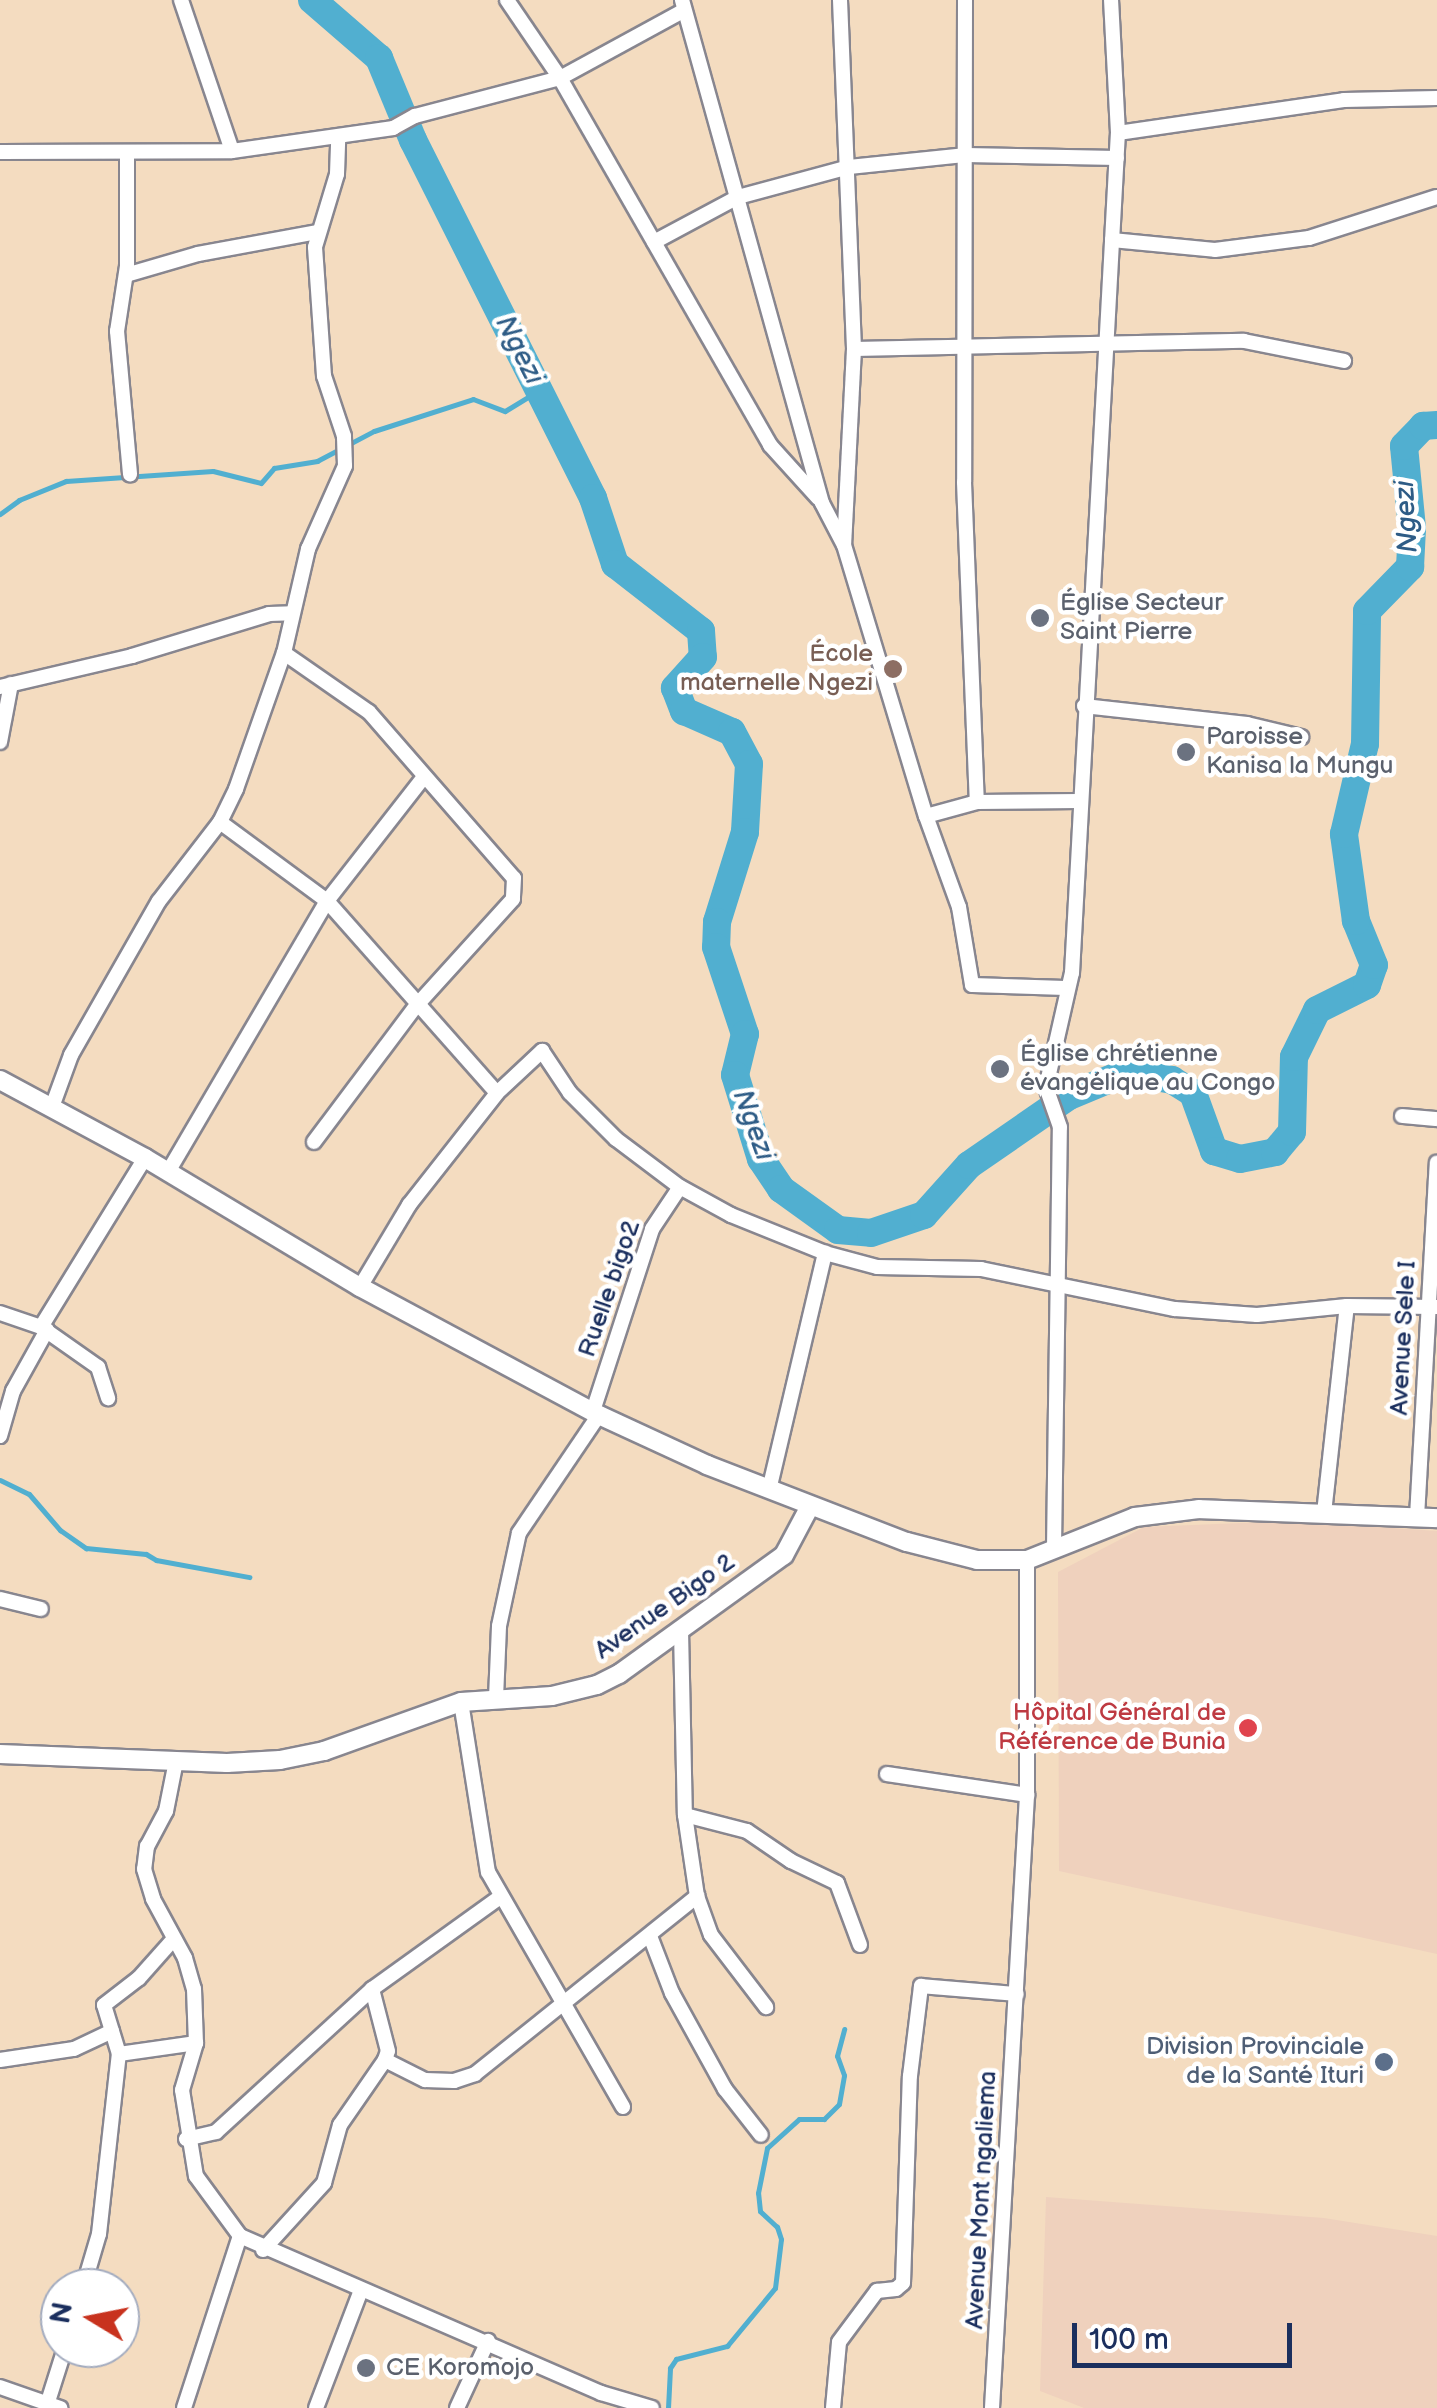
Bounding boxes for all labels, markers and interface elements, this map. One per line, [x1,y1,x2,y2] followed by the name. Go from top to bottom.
[488,310,550,390] water label: Ngezi
[1388,480,1426,554] water label: Ngezi
[1060,589,1224,648] place label: Église Secteur Saint Pierre
[1029,607,1051,629] marker: Église Secteur Saint Pierre
[680,640,873,699] place label: École maternelle Ngezi
[882,658,904,680] marker: École maternelle Ngezi
[1206,723,1393,782] place label: Paroisse Kanisa la Mungu
[1175,741,1197,763] marker: Paroisse Kanisa la Mungu
[1020,1040,1276,1099] place label: Église chrétienne évangélique au Congo
[989,1058,1011,1080] marker: Église chrétienne évangélique au Congo
[725,1085,781,1165] water label: Ngezi
[573,1217,647,1361] street label: Ruelle bigo2
[1385,1260,1423,1416] street label: Avenue Sele I
[589,1548,741,1666] street label: Avenue Bigo 2
[998,1699,1226,1758] place label: Hôpital Général de Référence de Bunia
[1235,1715,1261,1741] marker: Hôpital Général de Référence de Bunia
[1146,2033,1364,2092] place label: Division Provinciale de la Santé Ituri
[1373,2051,1395,2073] marker: Division Provinciale de la Santé Ituri
[960,2070,1004,2330] street label: Avenue Mont ngaliema
[40,2268,140,2368] north arrow
[44,2300,80,2326] text: N
[1077,2303,1297,2365] scale bar
[1089,2322,1169,2358] text: 100 m
[386,2353,534,2383] place label: CE Koromojo
[355,2357,377,2379] marker: CE Koromojo

